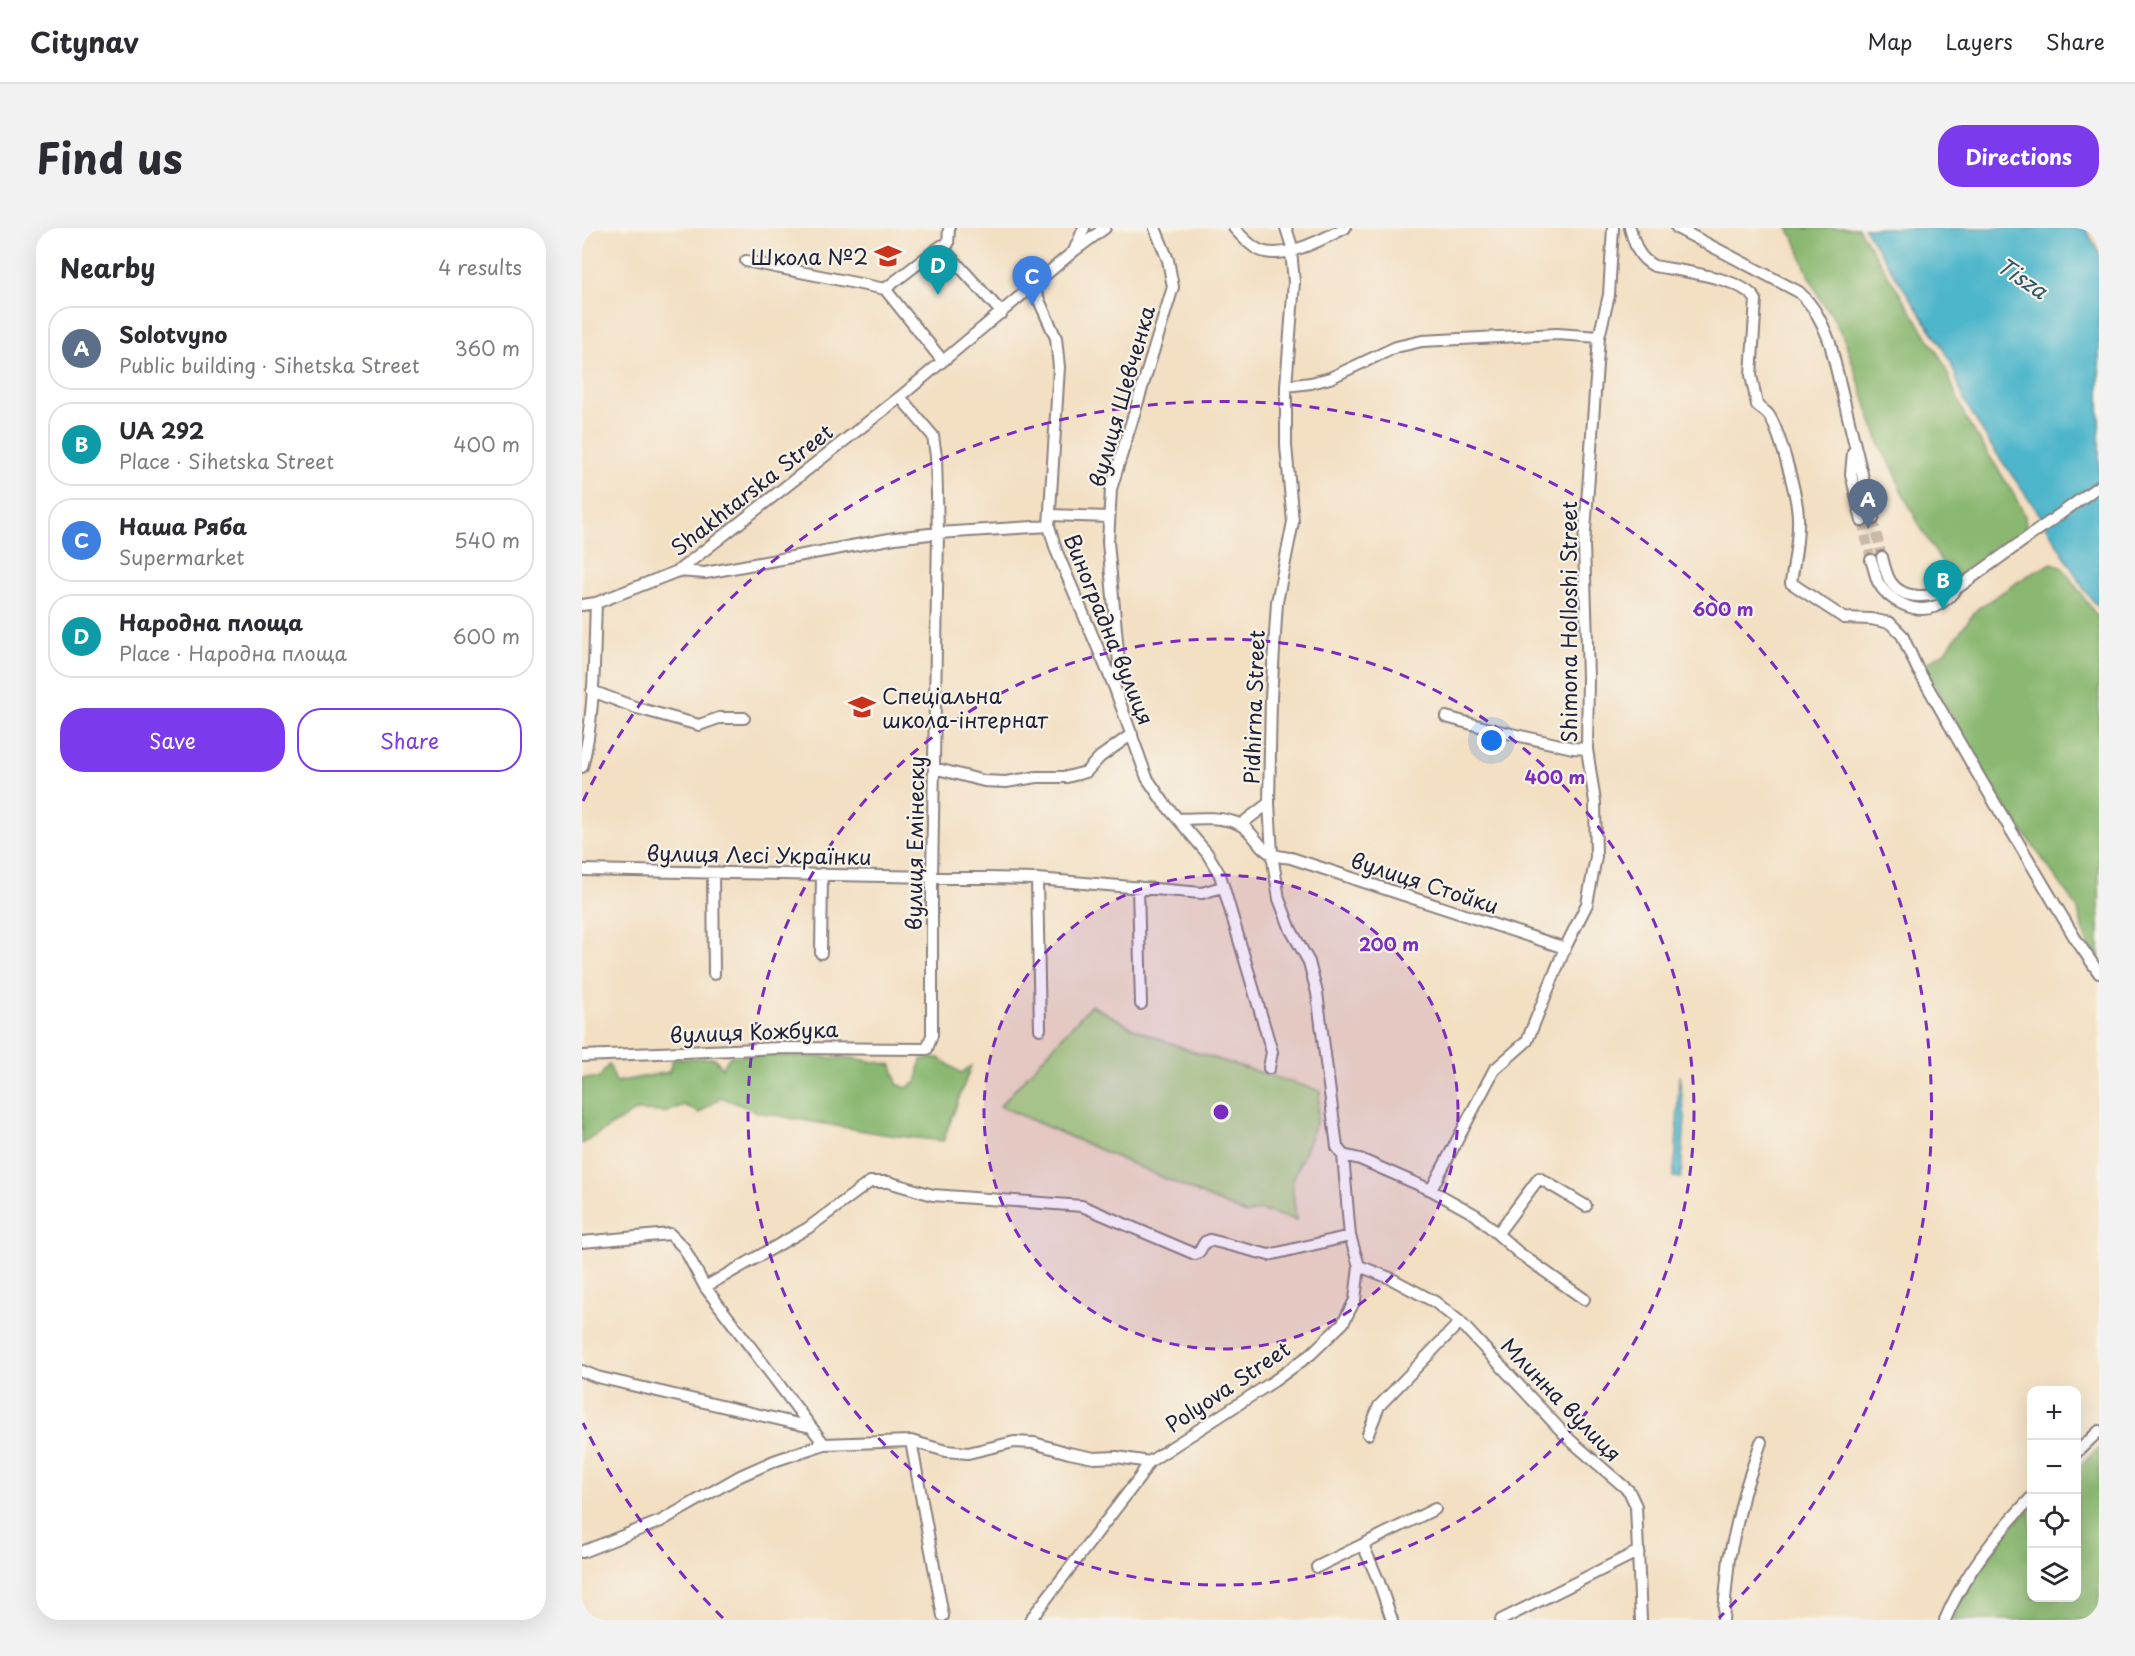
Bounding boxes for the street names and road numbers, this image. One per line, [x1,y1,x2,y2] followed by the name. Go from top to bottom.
[1080,302,1162,490] street label: вулиця Шевченка
[663,415,839,563] street label: Shakhtarska Street
[1552,501,1584,743] street label: Shimona Holloshi Street
[1057,529,1163,729] street label: Виноградна вулиця
[1234,629,1272,785] street label: Pidhirna Street
[896,755,932,931] street label: вулиця Емінеску
[646,836,872,872] street label: вулиця Лесі Українки
[1347,843,1503,921] street label: вулиця Стойки
[669,1012,839,1050] street label: вулиця Кожбука
[1494,1330,1630,1468] street label: Млинна вулиця
[1158,1332,1296,1440] street label: Polyova Street

